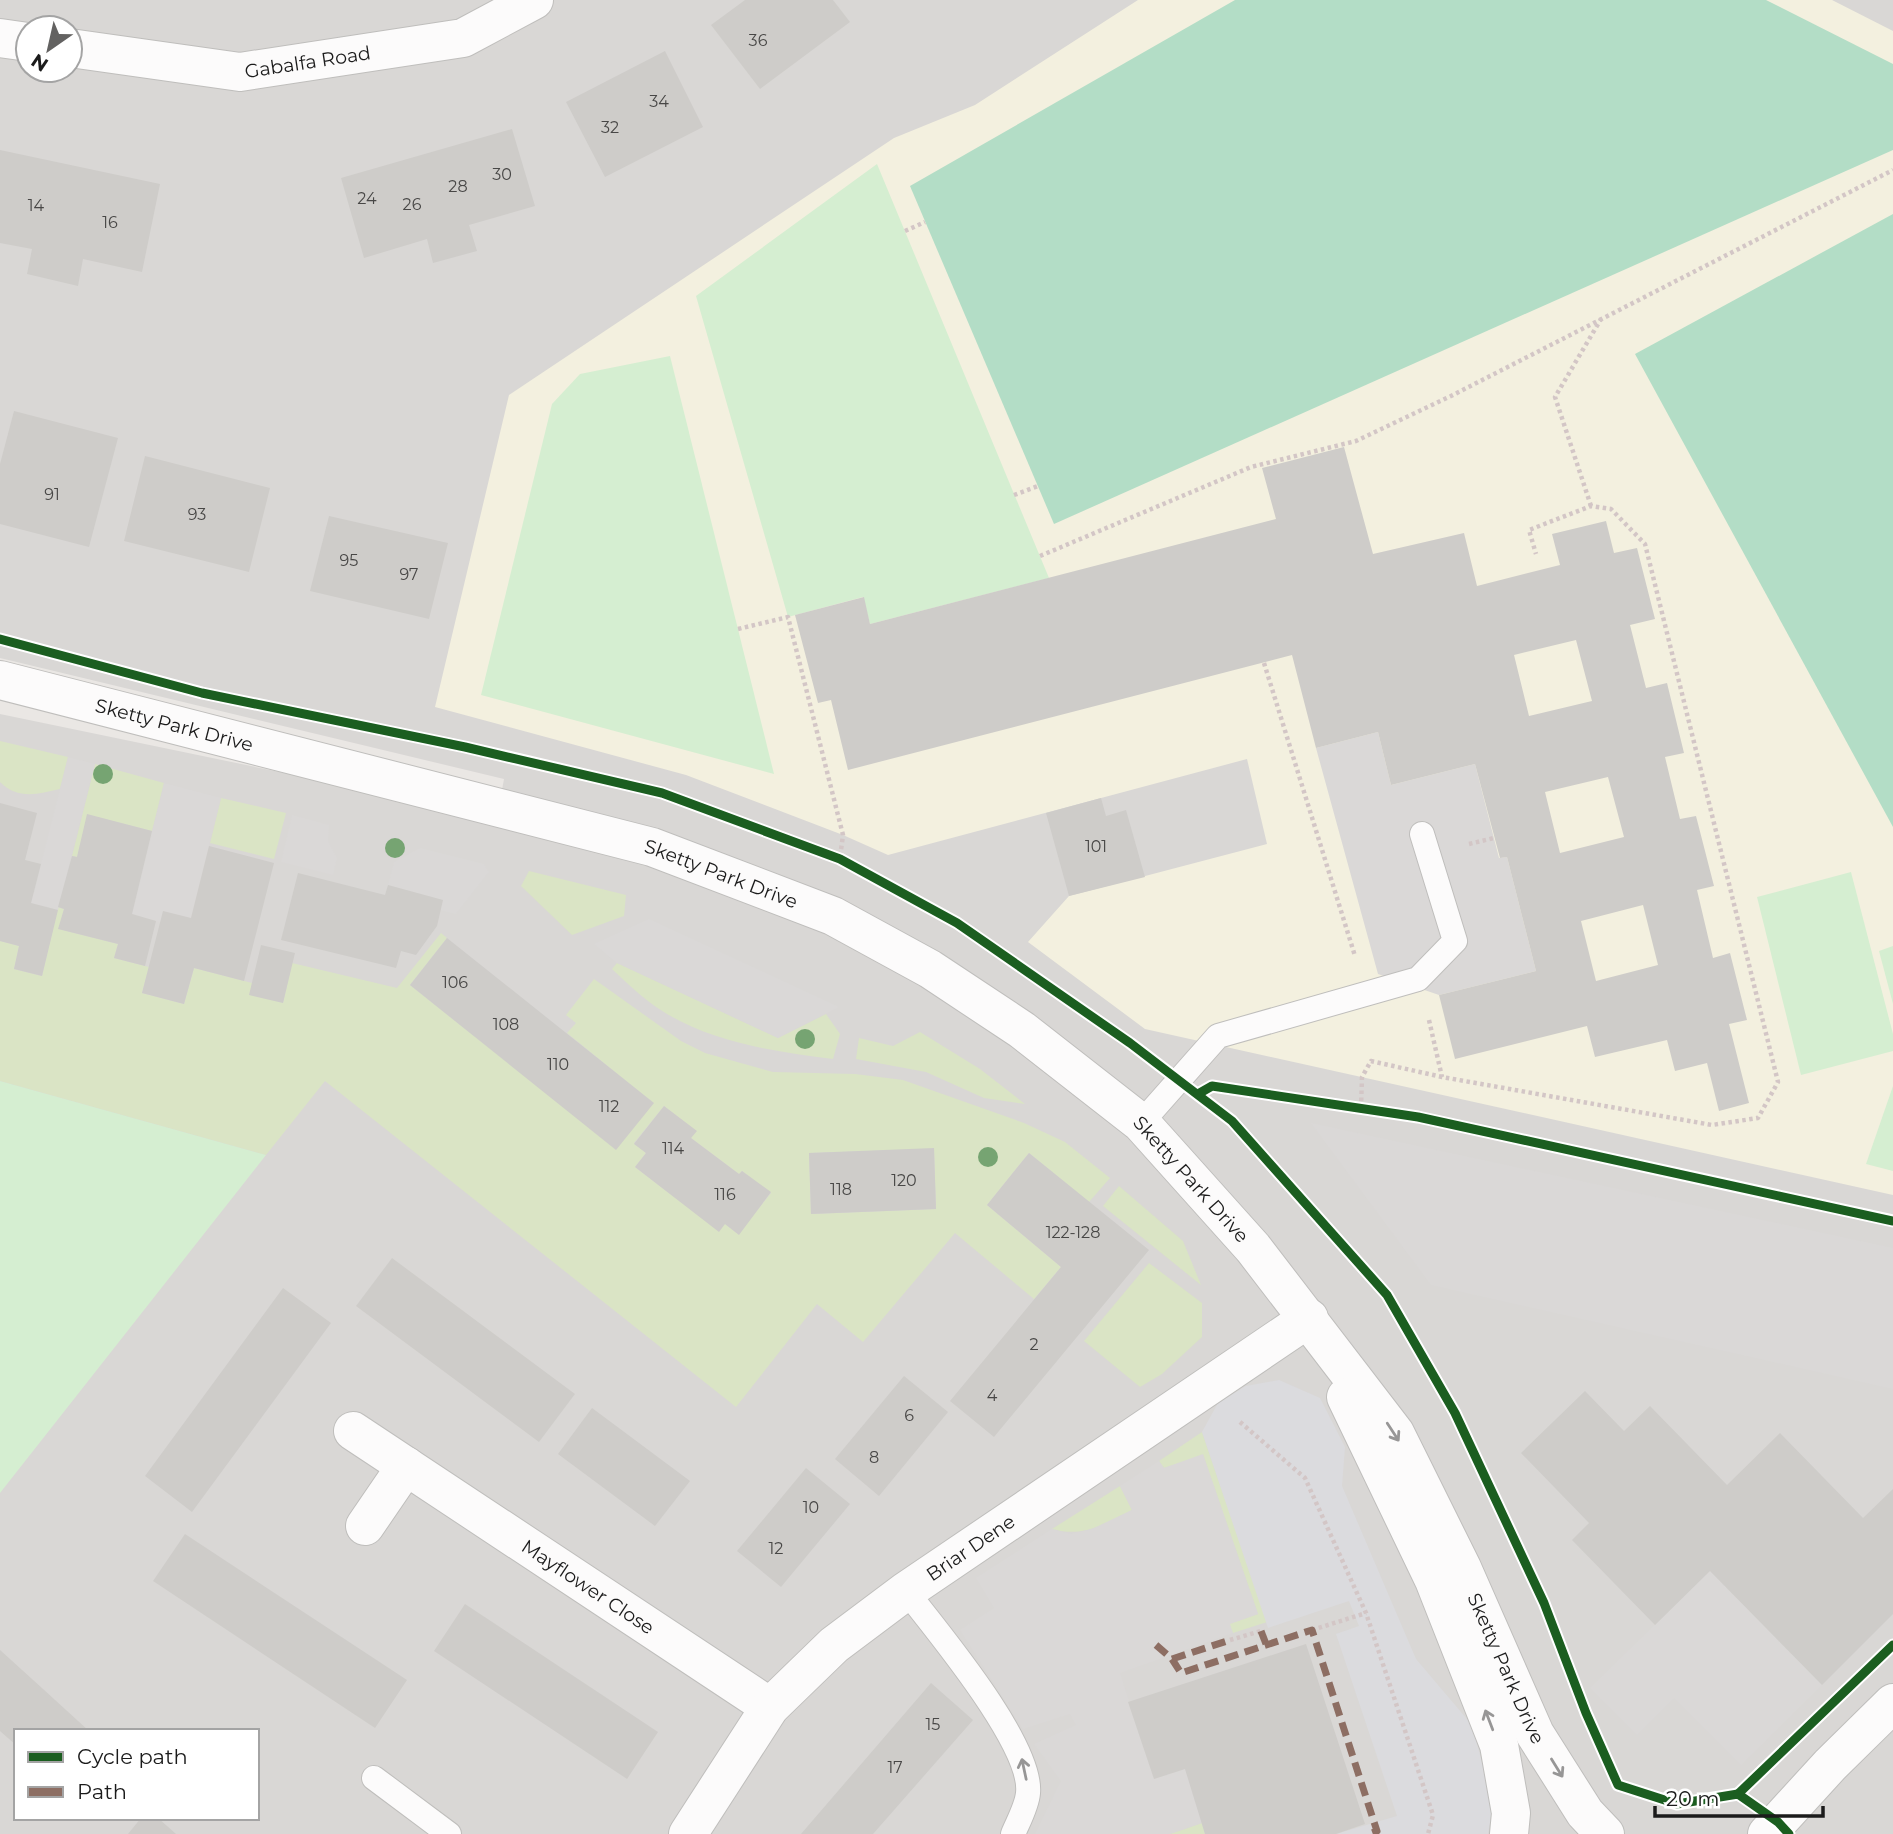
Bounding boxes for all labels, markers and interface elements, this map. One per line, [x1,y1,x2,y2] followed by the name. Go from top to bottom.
[14,14,84,84] north arrow
[749,31,768,50] house number: 36
[243,41,372,83] street label: Gabalfa Road
[27,49,53,77] text: N
[649,92,669,111] house number: 34
[601,118,619,137] house number: 32
[492,165,512,184] house number: 30
[448,177,468,196] house number: 28
[357,189,377,208] house number: 24
[403,195,422,214] house number: 26
[28,196,45,215] house number: 14
[102,213,118,232] house number: 16
[44,485,60,504] house number: 91
[188,505,206,524] house number: 93
[340,551,358,570] house number: 95
[399,565,419,584] house number: 97
[93,694,256,756] street label: Sketty Park Drive
[642,835,801,913] street label: Sketty Park Drive
[1085,837,1107,856] house number: 101
[442,973,468,992] house number: 106
[493,1015,519,1034] house number: 108
[547,1055,569,1074] house number: 110
[599,1097,619,1116] house number: 112
[1128,1111,1254,1247] street label: Sketty Park Drive
[662,1139,684,1158] house number: 114
[891,1171,917,1190] house number: 120
[830,1180,852,1199] house number: 118
[714,1185,736,1204] house number: 116
[1046,1223,1100,1242] house number: 122-128
[1029,1335,1039,1354] house number: 2
[987,1386,998,1405] house number: 4
[904,1406,914,1425] house number: 6
[1386,1421,1400,1441] one-way arrow
[869,1448,879,1467] house number: 8
[803,1498,819,1517] house number: 10
[922,1510,1019,1586] street label: Briar Dene
[517,1535,659,1639] street label: Mayflower Close
[769,1539,783,1558] house number: 12
[1462,1590,1549,1748] street label: Sketty Park Drive
[1482,1709,1495,1731] one-way arrow
[926,1715,940,1734] house number: 15
[14,1729,259,1820] legend
[77,1744,188,1769] text: Cycle path
[887,1758,903,1777] house number: 17
[1016,1758,1030,1781] one-way arrow
[1549,1758,1564,1777] one-way arrow
[1655,1774,1823,1818] scale bar
[77,1779,127,1804] text: Path
[1666,1786,1720,1811] text: 20 m

